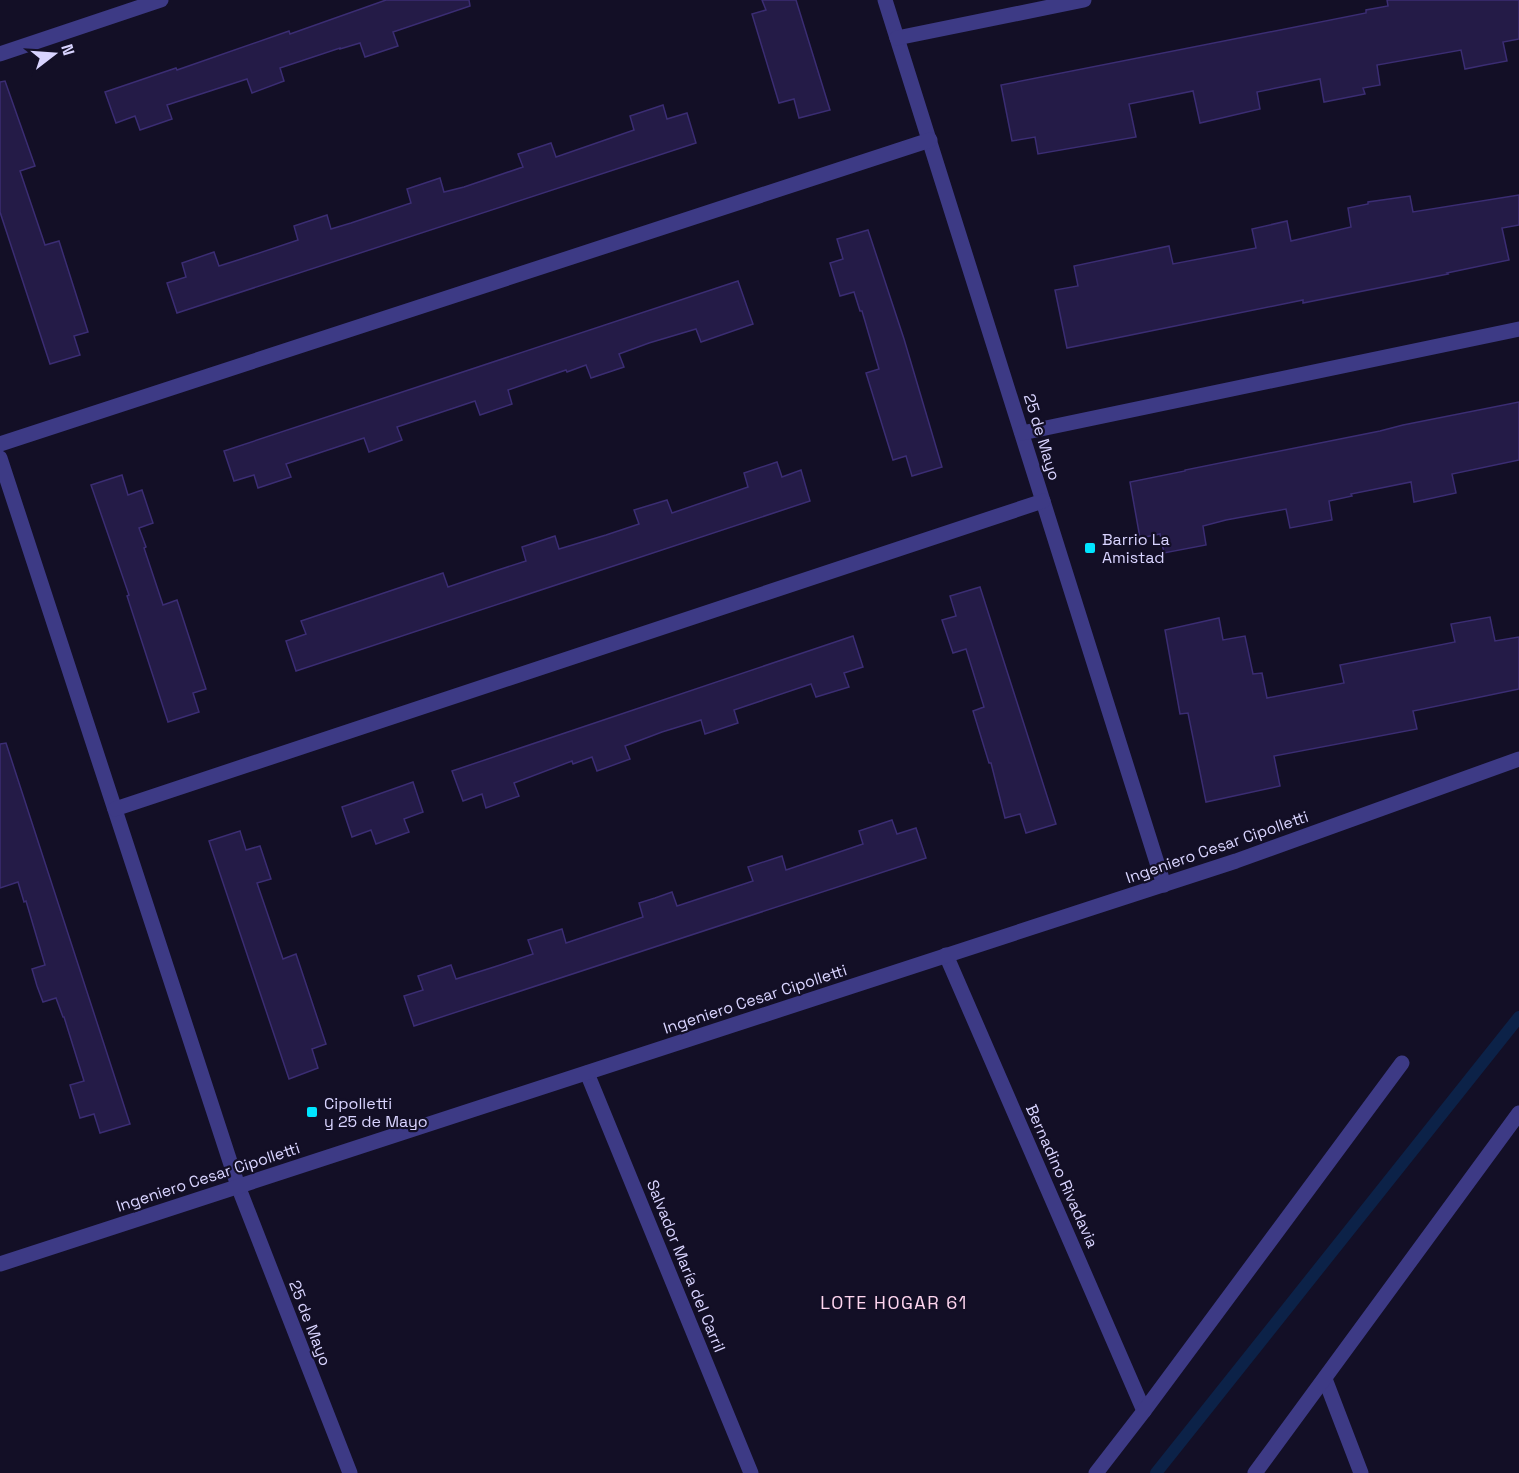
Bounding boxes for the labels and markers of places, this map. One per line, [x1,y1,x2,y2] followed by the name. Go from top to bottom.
[1102,529,1170,568] place label: Barrio La Amistad
[1083,541,1097,555] marker: Barrio La Amistad
[324,1093,428,1132] place label: Cipolletti y 25 de Mayo
[305,1105,319,1119] marker: Cipolletti y 25 de Mayo

